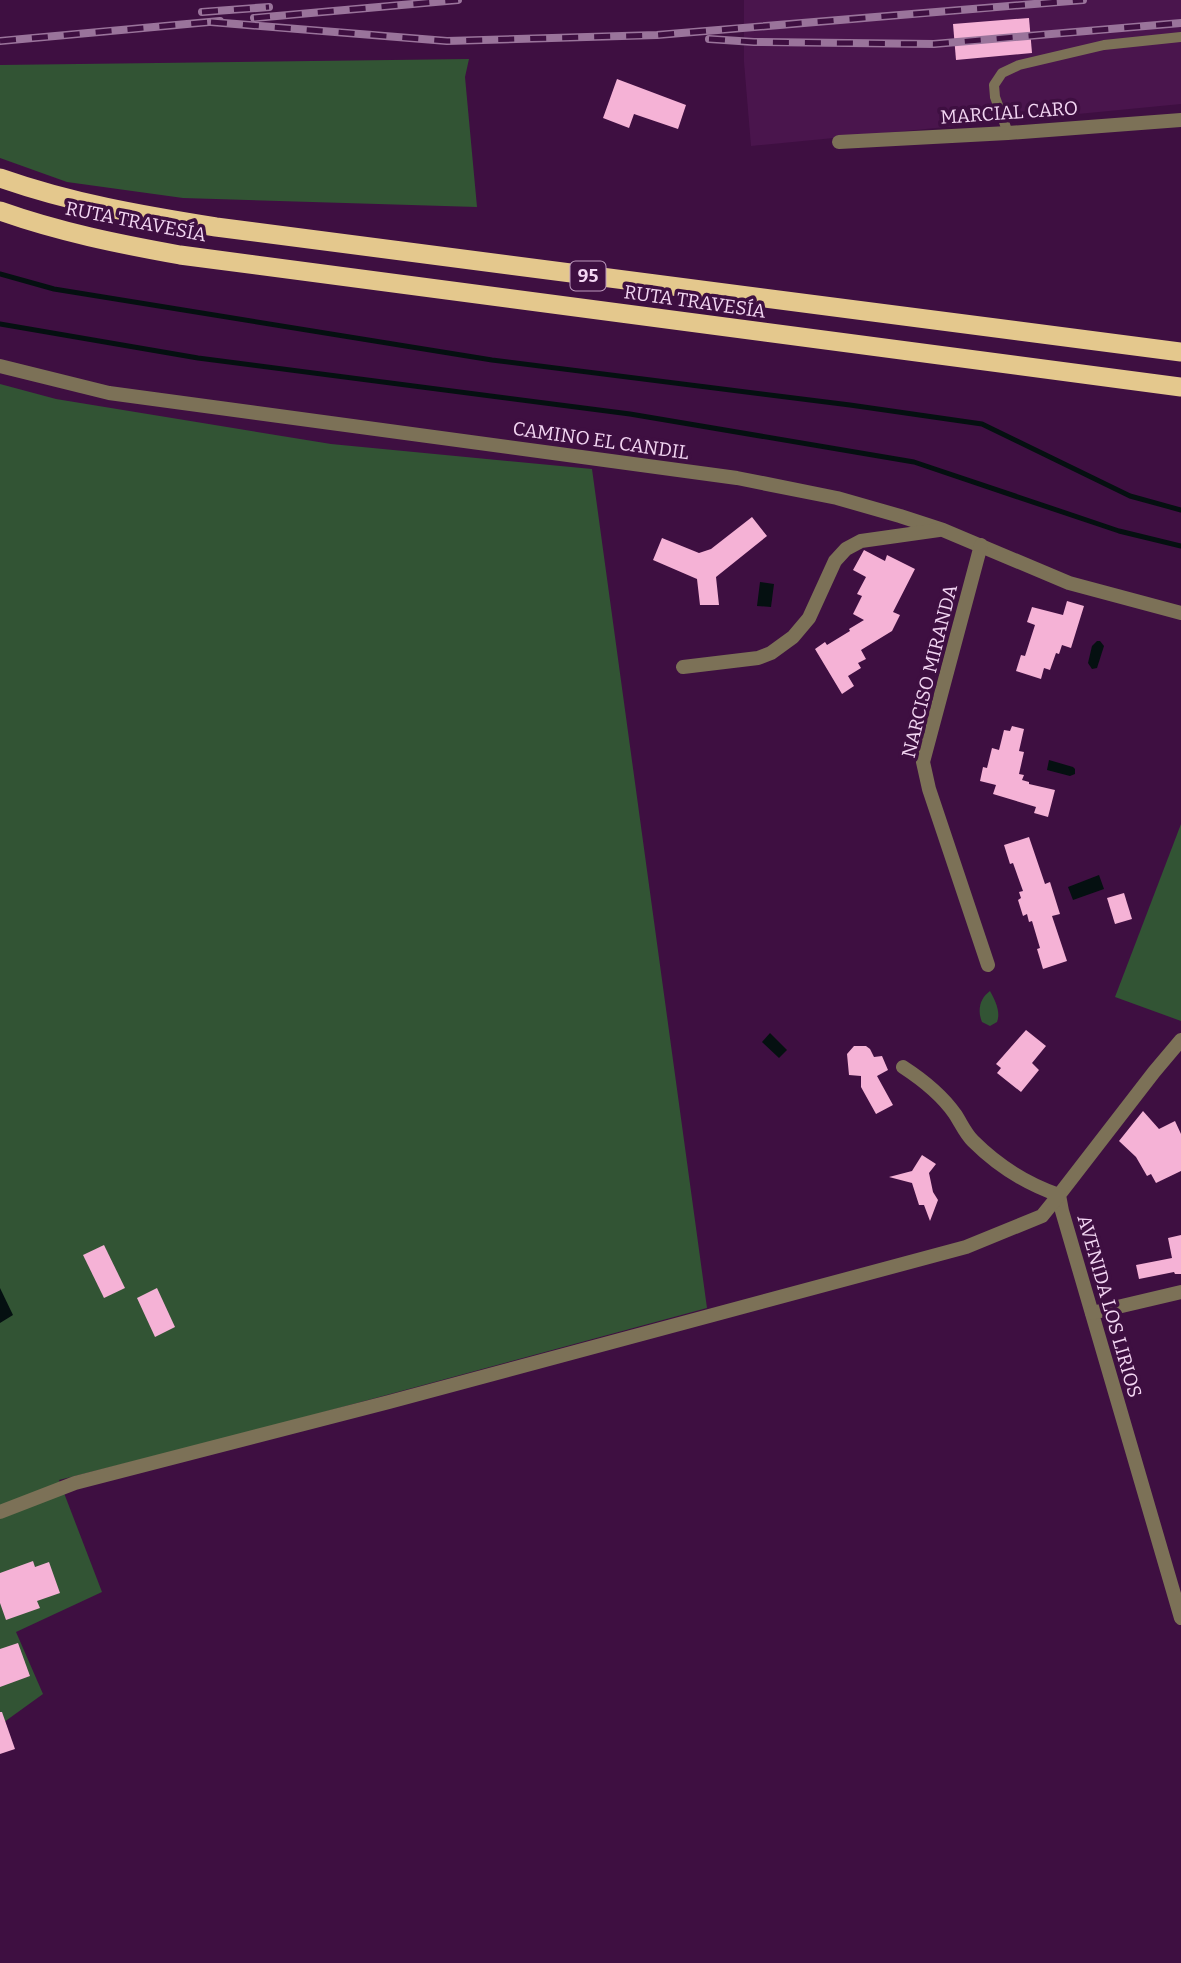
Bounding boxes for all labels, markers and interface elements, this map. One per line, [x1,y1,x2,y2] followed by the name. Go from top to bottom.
[939,96,1079,129] street label: MARCIAL CARO
[63,197,209,247] street label: RUTA TRAVESÍA
[570,262,606,290] road number: 95
[622,280,768,323] street label: RUTA TRAVESÍA
[511,417,690,464] street label: CAMINO EL CANDIL
[897,581,962,760] street label: NARCISO MIRANDA
[1072,1212,1147,1400] street label: AVENIDA LOS LIRIOS

